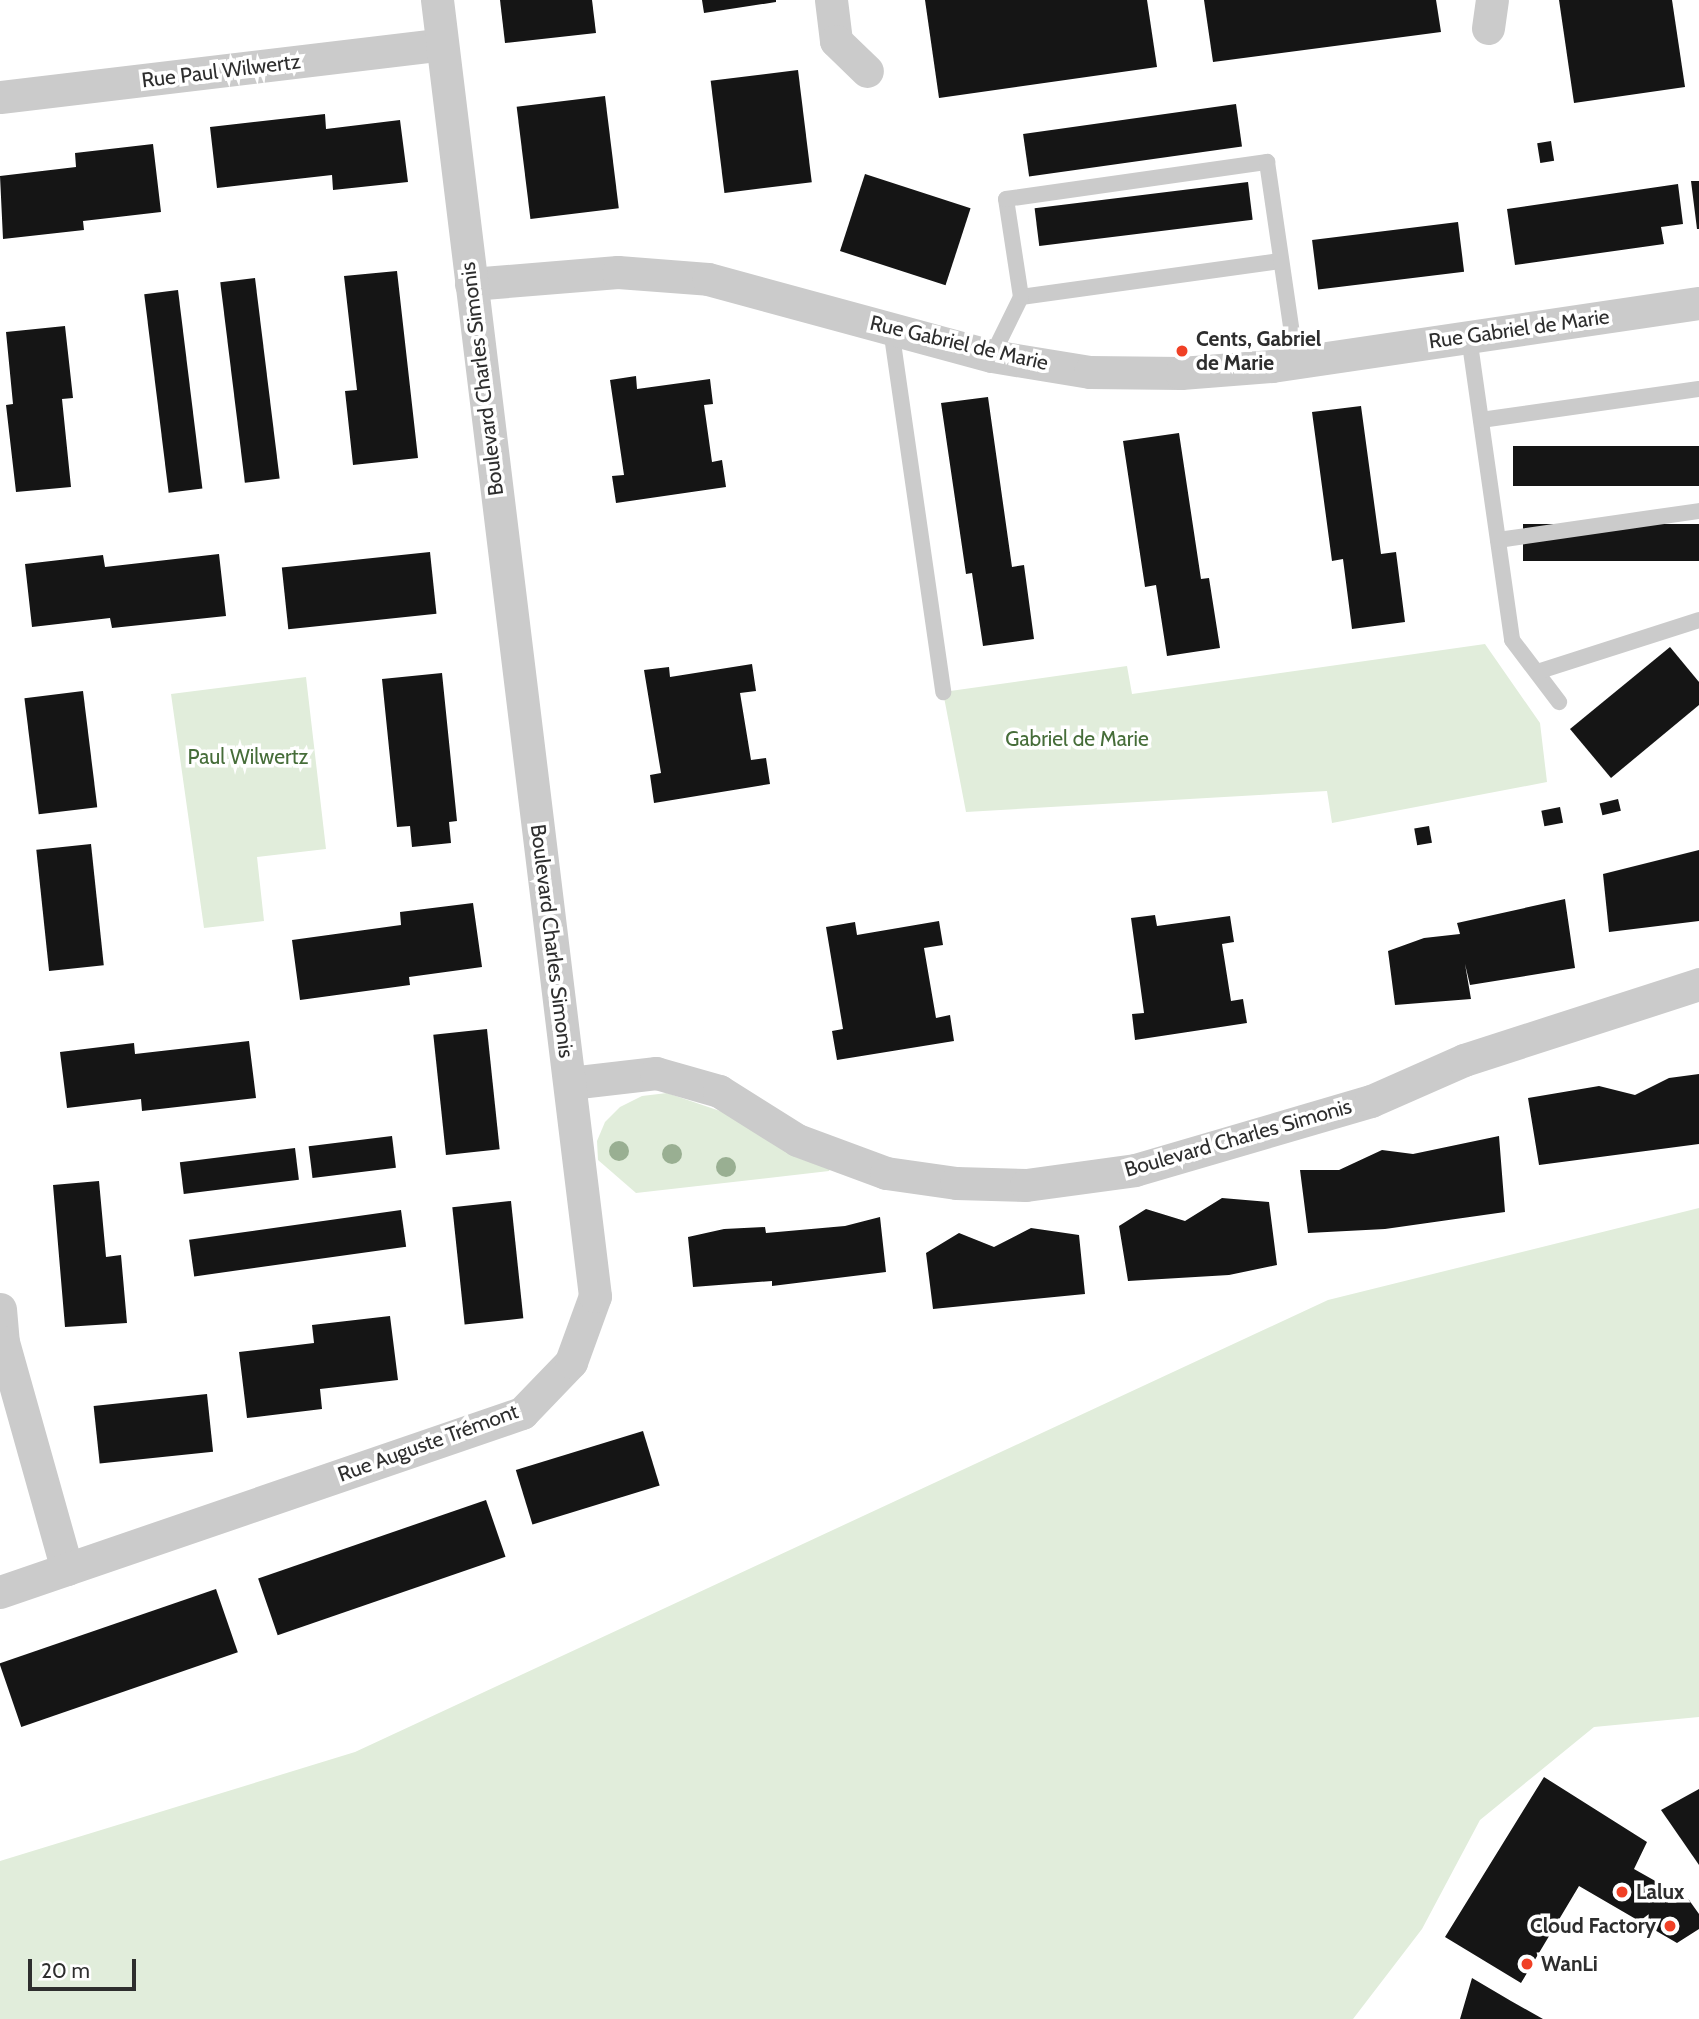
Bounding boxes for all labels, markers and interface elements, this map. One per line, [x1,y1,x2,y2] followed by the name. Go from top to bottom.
[140,49,302,93] street label: Rue Paul Wilwertz
[455,261,509,497] street label: Boulevard Charles Simonis
[1427,304,1611,354] street label: Rue Gabriel de Marie
[867,310,1051,376] street label: Rue Gabriel de Marie
[1196,326,1321,376] place label: Cents, Gabriel de Marie
[1174,343,1190,359] marker: Cents, Gabriel de Marie
[1005,726,1149,752] park label: Gabriel de Marie
[187,744,309,770] park label: Paul Wilwertz
[525,823,579,1059] street label: Boulevard Charles Simonis
[1122,1093,1354,1183] street label: Boulevard Charles Simonis
[334,1399,522,1487] street label: Rue Auguste Trémont
[1636,1879,1684,1905] place label: Lalux
[1614,1884,1630,1900] marker: Lalux
[1530,1913,1656,1939] place label: Cloud Factory
[1662,1918,1678,1934] marker: Cloud Factory
[32,1946,140,1990] scale bar
[1541,1951,1598,1977] place label: WanLi
[1519,1956,1535,1972] marker: WanLi
[41,1958,90,1983] text: 20 m

